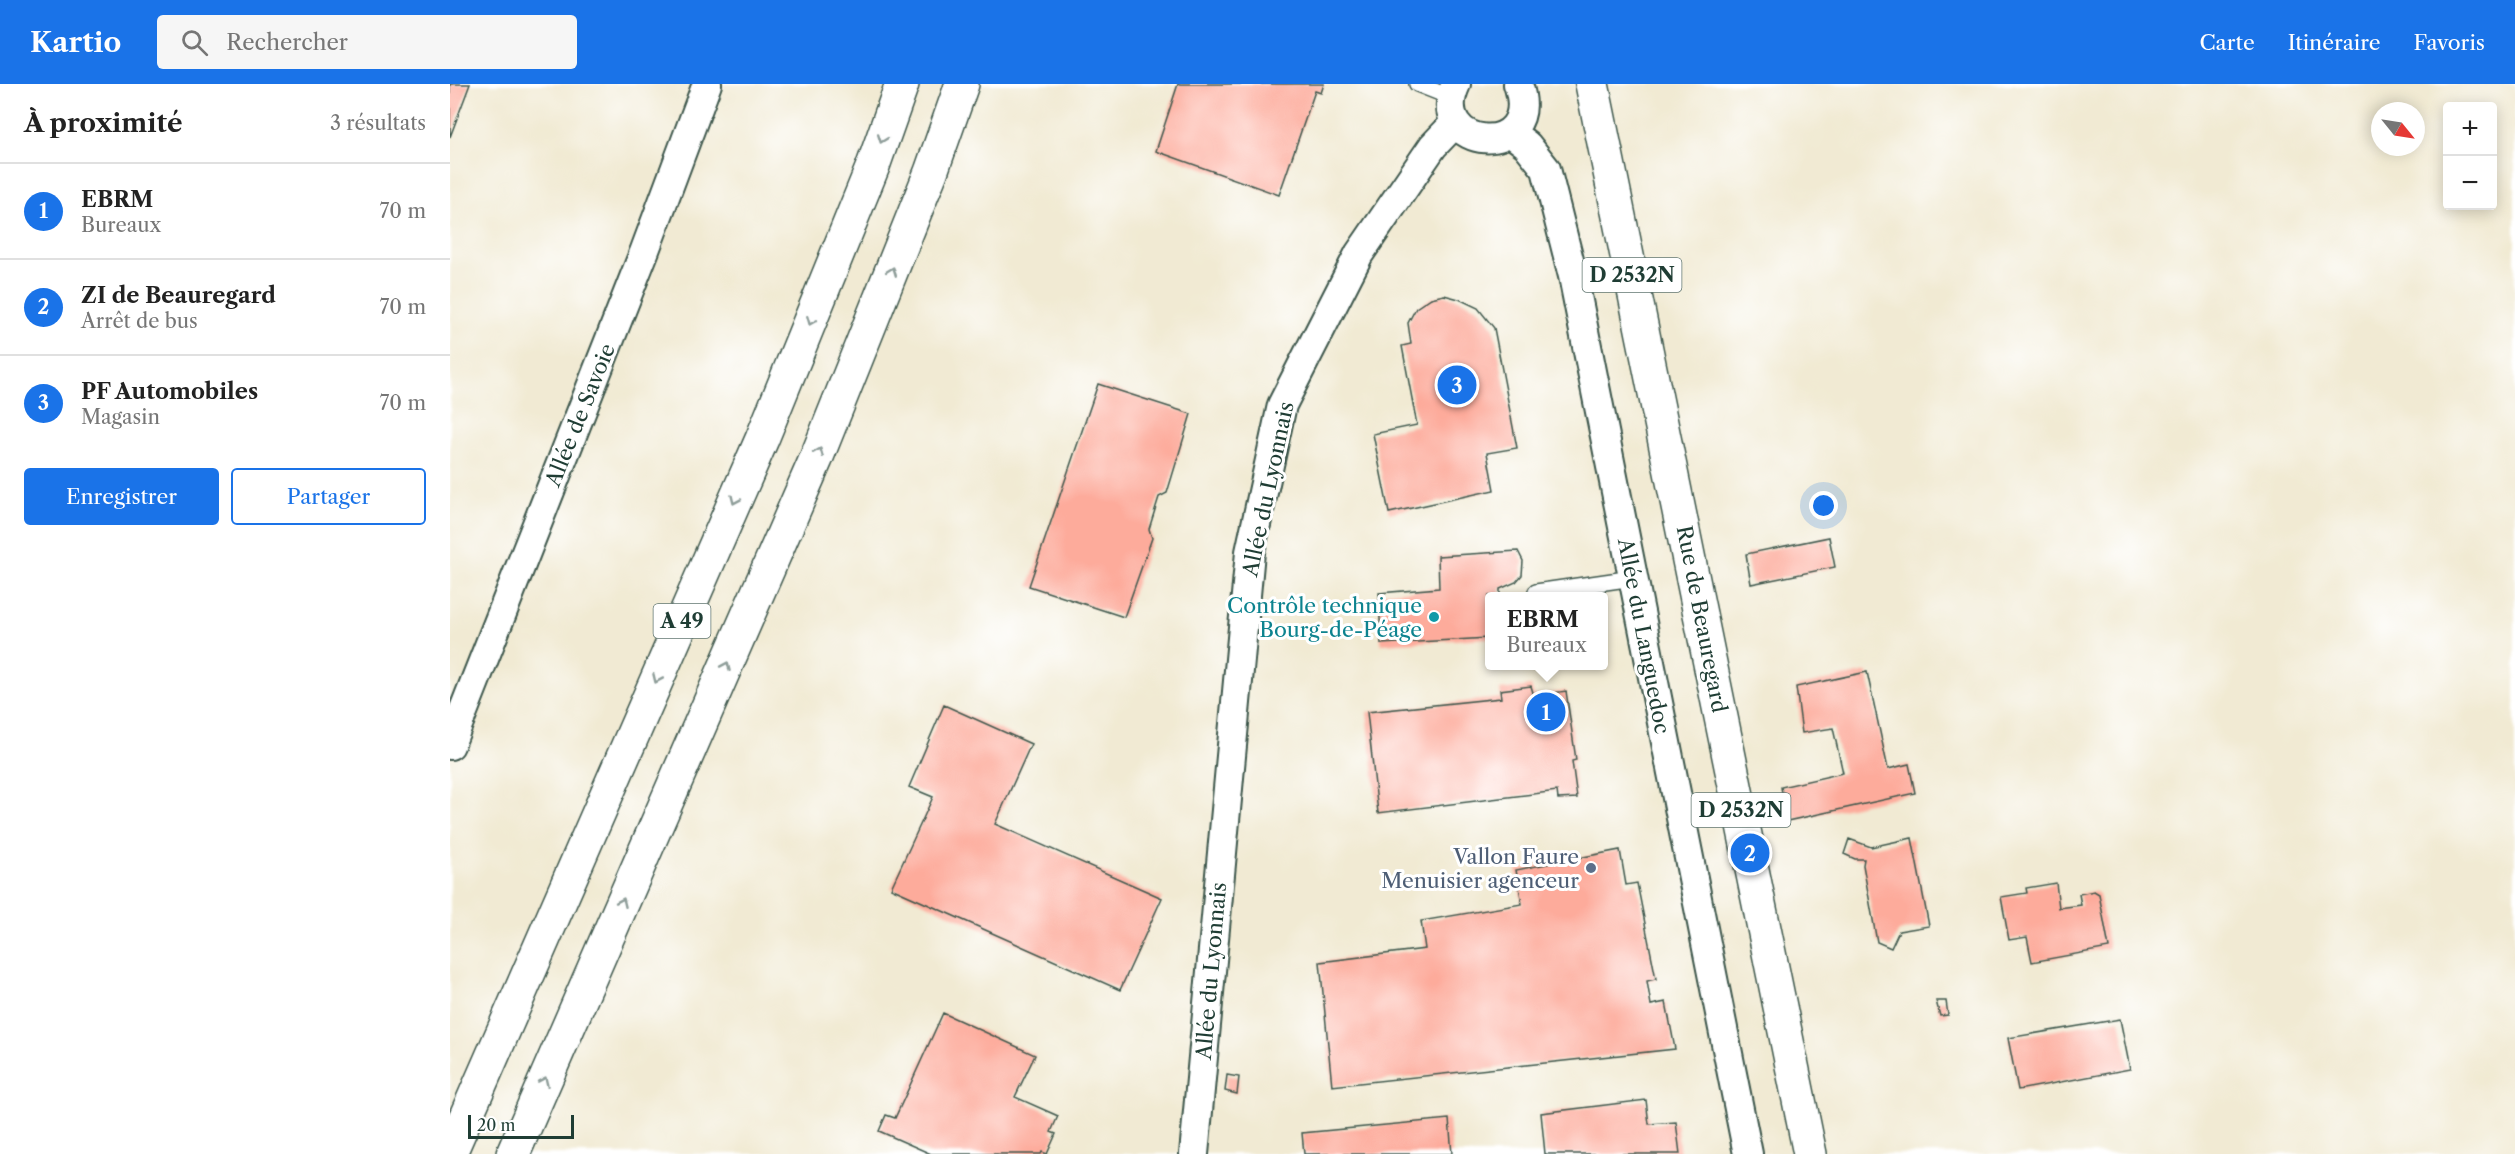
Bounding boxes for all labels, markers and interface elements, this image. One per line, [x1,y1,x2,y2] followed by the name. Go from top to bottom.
[157,15,577,69] search box
[30,25,121,59] text: Kartio
[178,26,211,59] icon: search
[226,29,348,56] text: Rechercher
[2199,30,2255,55] text: Carte
[2288,30,2381,55] text: Itinéraire
[2414,30,2485,55] text: Favoris
[2371,102,2425,156] north arrow
[2443,102,2497,210] map controls
[2443,102,2497,156] button: +
[24,107,183,139] text: À proximité
[330,111,426,135] text: 3 résultats
[877,133,890,144] one-way arrow
[2443,156,2497,210] button: −
[81,186,153,213] text: EBRM
[39,199,48,223] text: 1
[380,199,426,223] text: 70 m
[81,213,161,237] text: Bureaux
[1582,258,1682,292] road number: D 2532N
[885,266,897,277] one-way arrow
[81,282,276,309] text: ZI de Beauregard
[38,295,49,319] text: 2
[380,295,426,319] text: 70 m
[81,309,198,333] text: Arrêt de bus
[806,314,818,325] one-way arrow
[540,340,620,491] street label: Allée de Savoie
[1438,362,1476,408] pin: 3
[81,378,258,405] text: PF Automobiles
[38,391,49,415] text: 3
[380,391,426,415] text: 70 m
[1237,399,1299,580] street label: Allée du Lyonnais
[81,405,160,429] text: Magasin
[812,447,824,458] one-way arrow
[24,468,219,525] button: Enregistrer
[231,468,426,525] button: Partager
[1809,491,1838,520] your location
[730,494,742,505] one-way arrow
[1672,523,1732,715] street label: Rue de Beauregard
[1613,535,1675,736] street label: Allée du Languedoc
[1485,592,1608,670] popup
[1227,593,1422,642] place label: Contrôle technique Bourg-de-Péage
[654,604,710,638] road number: A 49
[1506,606,1579,633] text: EBRM
[1427,610,1441,624] marker: Contrôle technique Bourg-de-Péage
[1506,633,1587,657] text: Bureaux
[719,661,731,672] one-way arrow
[652,673,664,684] one-way arrow
[1526,690,1566,734] pin: 1
[1692,793,1790,827] road number: D 2532N
[1730,830,1770,876] pin: 2
[1381,844,1579,893] place label: Vallon Faure Menuisier agenceur
[1584,861,1598,875] marker: Vallon Faure Menuisier agenceur
[1191,881,1231,1062] street label: Allée du Lyonnais
[615,898,627,909] one-way arrow
[537,1077,549,1088] one-way arrow
[468,1112,574,1140] scale bar
[477,1115,516,1135] text: 20 m

